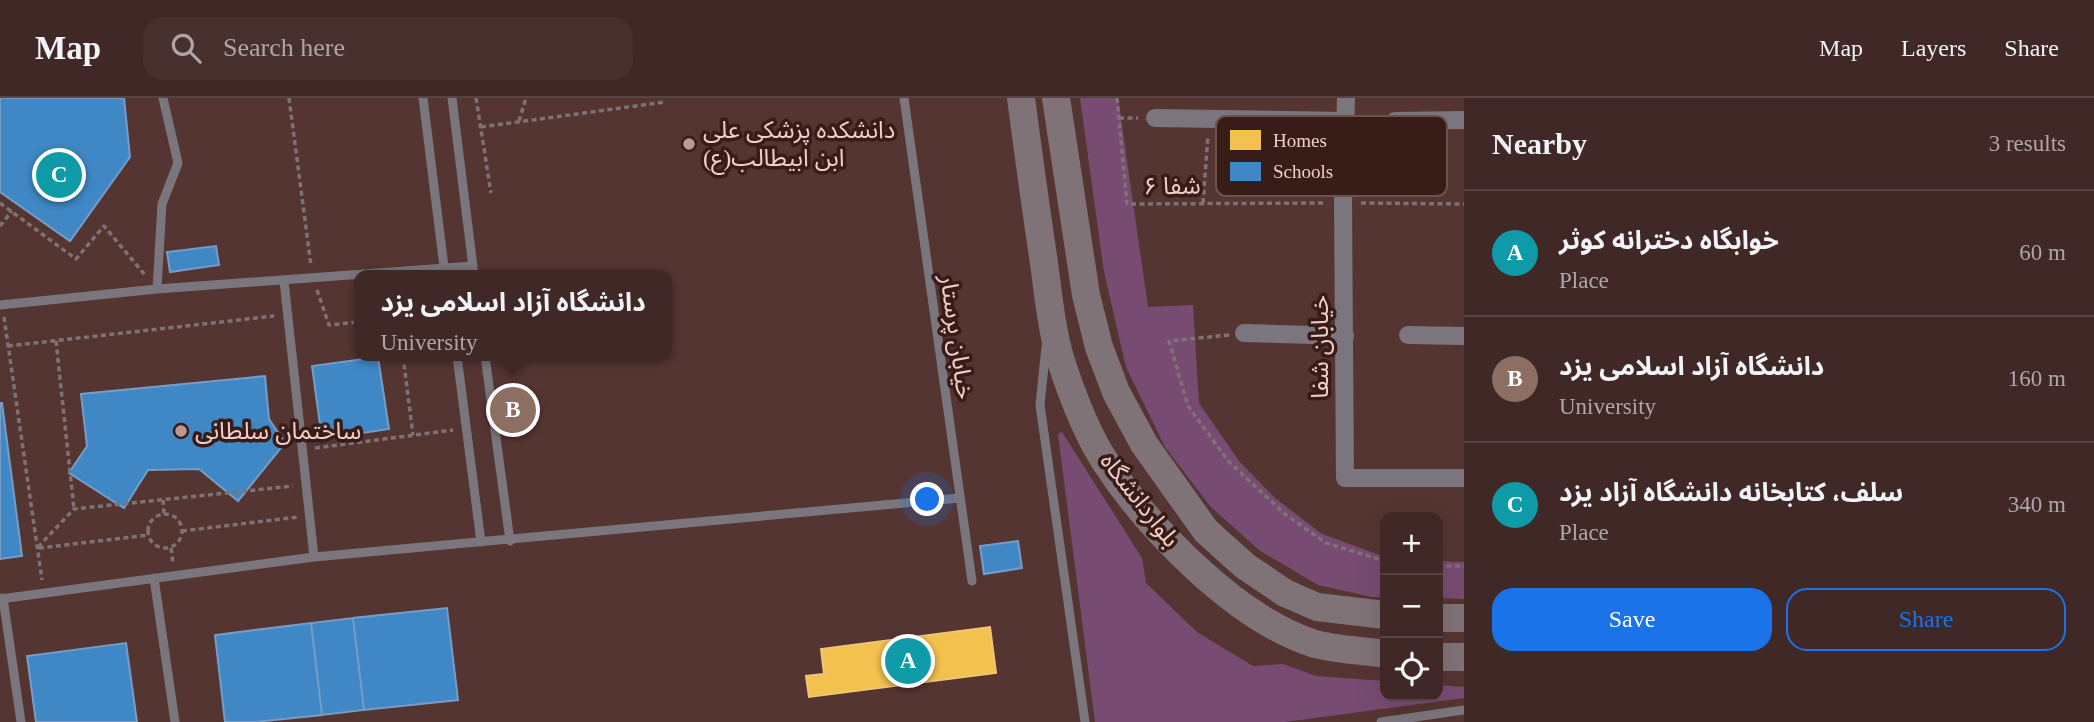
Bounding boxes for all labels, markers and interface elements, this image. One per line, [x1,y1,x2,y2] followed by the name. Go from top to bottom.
[143,17,633,80] search box
[167,29,205,67] icon: search
[35,30,101,66] text: Map
[223,33,345,62] text: Search here
[1819,35,1863,61] text: Map
[1901,35,1966,61] text: Layers
[2004,35,2059,61] text: Share
[1216,116,1447,196] legend
[703,117,895,175] place label: دانشکده پزشکی علی ابن ابیطالب(ع)
[1492,127,1587,160] text: Nearby
[1273,130,1327,151] text: Homes
[1989,131,2066,156] text: 3 results
[681,136,697,152] marker: دانشکده پزشکی علی ابن ابیطالب(ع)
[36,149,82,201] pin: C
[1273,161,1333,182] text: Schools
[1143,173,1201,199] street label: شفا ۶
[1559,226,1779,255] text: خوابگاه دخترانه کوثر
[1507,240,1523,265] text: A
[2019,240,2066,265] text: 60 m
[1559,268,1609,293] text: Place
[354,270,672,361] popup
[933,272,979,401] street label: خیابان پرستار
[380,288,646,317] text: دانشگاه آزاد اسلامی یزد
[1307,295,1334,399] street label: خیابان شفا
[380,330,478,355] text: University
[1559,352,1824,381] text: دانشگاه آزاد اسلامی یزد
[1507,366,1523,391] text: B
[2008,366,2066,391] text: 160 m
[490,384,536,436] pin: B
[1559,394,1656,419] text: University
[195,418,361,445] place label: ساختمان سلطانی
[173,423,189,439] marker: ساختمان سلطانی
[1095,448,1185,553] street label: بلواردانشگاه
[1559,478,1903,507] text: سلف، کتابخانه دانشگاه آزاد یزد
[910,482,944,516] your location
[1507,492,1523,517] text: C
[2008,492,2066,517] text: 340 m
[1380,512,1443,701] map controls
[1380,512,1443,575] button: +
[1559,520,1609,545] text: Place
[1380,575,1443,638] button: −
[1492,588,1772,651] button: Save
[1786,588,2066,651] button: Share
[885,635,931,687] pin: A
[1380,638,1443,701] button: locate

